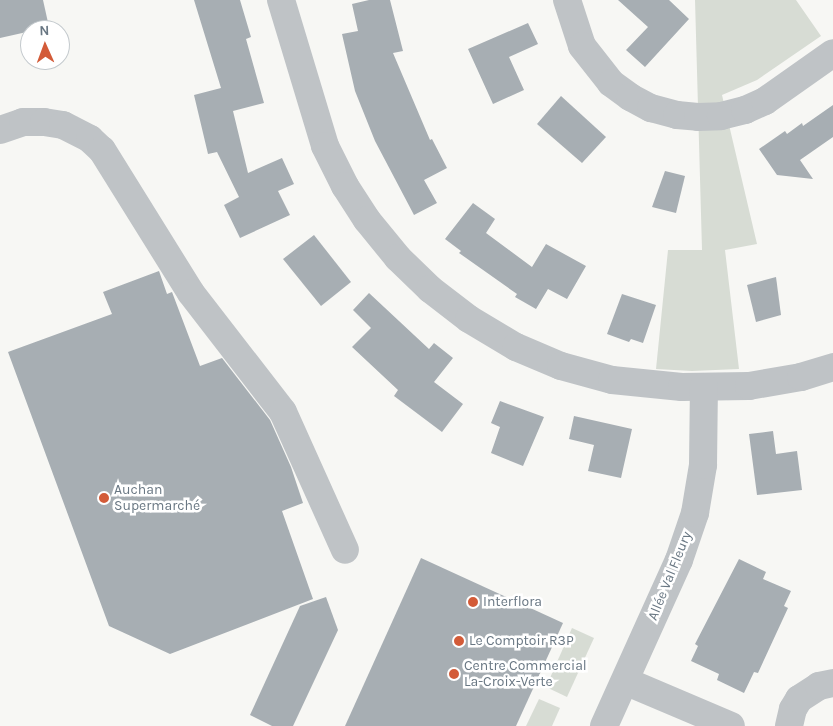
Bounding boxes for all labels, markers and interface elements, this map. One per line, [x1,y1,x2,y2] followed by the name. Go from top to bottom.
[20,20,70,70] north arrow
[39,22,50,39] text: N
[114,482,200,514] place label: Auchan Supermarché
[98,492,110,504] marker: Auchan Supermarché
[645,529,695,623] street label: Allée Val Fleury
[483,594,542,610] place label: Interflora
[467,596,479,608] marker: Interflora
[469,633,574,649] place label: Le Comptoir R3P
[453,635,465,647] marker: Le Comptoir R3P
[464,658,587,690] place label: Centre Commercial La-Croix-Verte
[448,668,460,680] marker: Centre Commercial La-Croix-Verte

